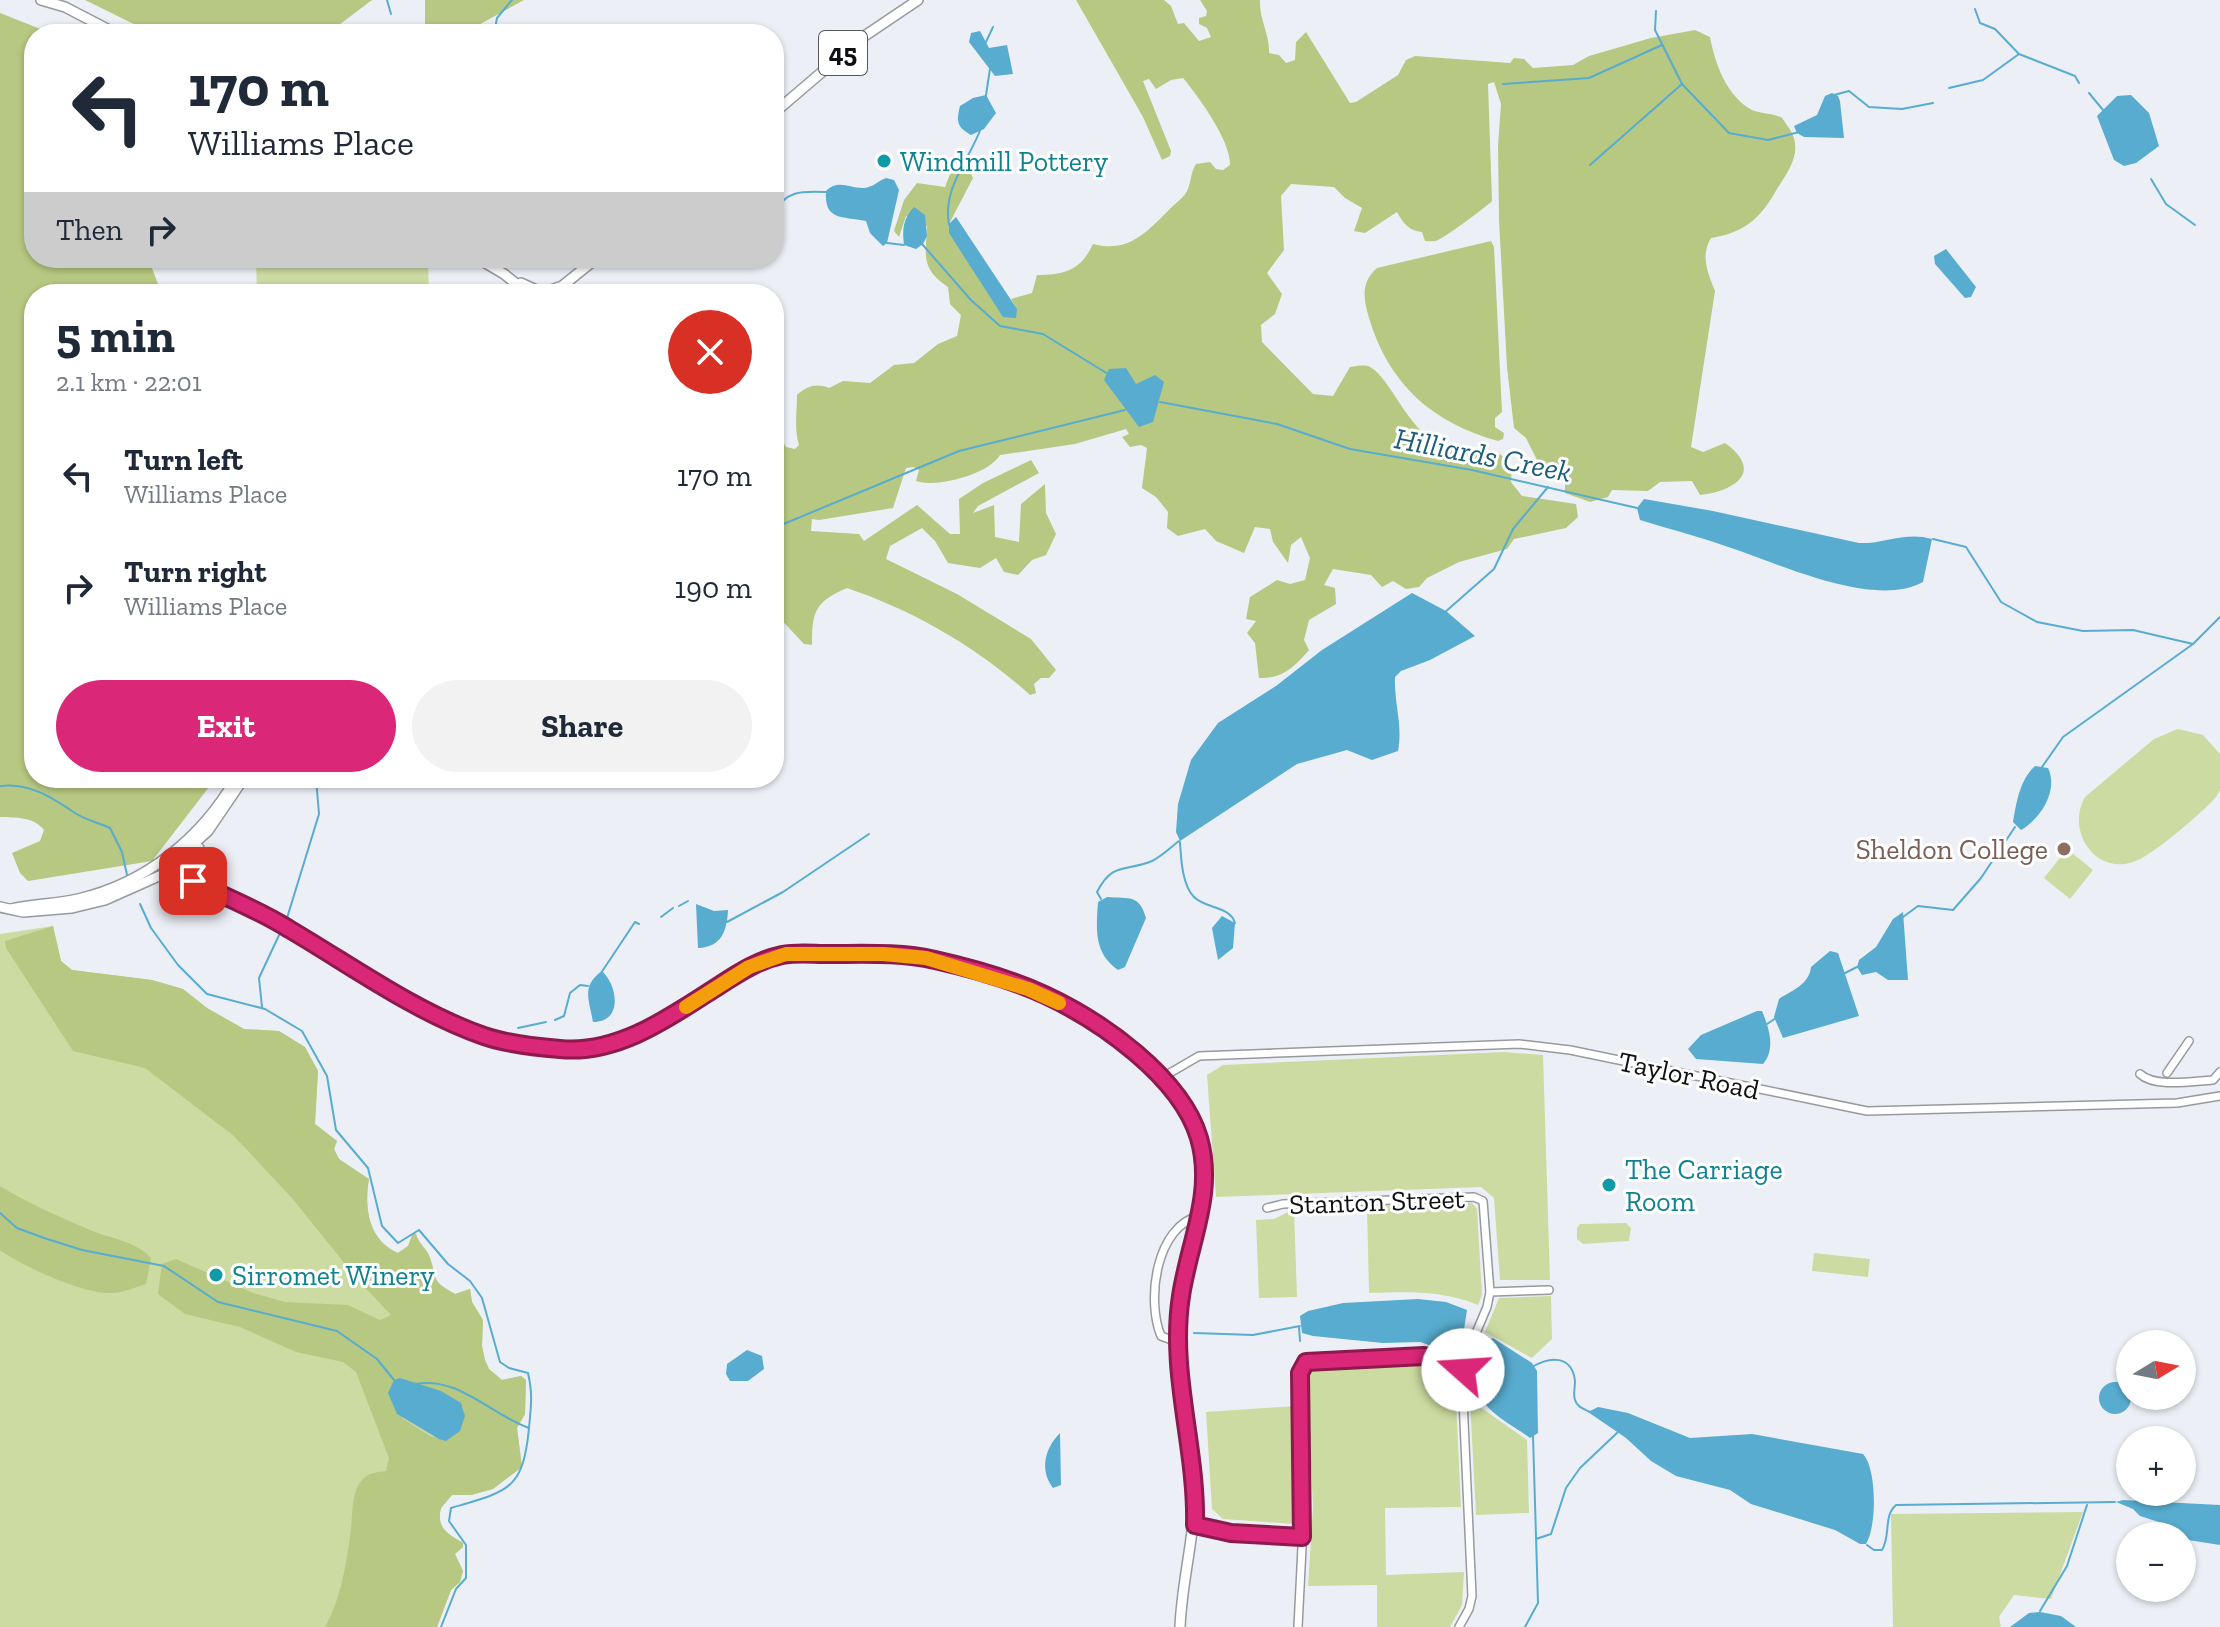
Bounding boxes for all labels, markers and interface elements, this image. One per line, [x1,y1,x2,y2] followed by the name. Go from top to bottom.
[819,31,867,75] road number: 45
[188,53,329,120] text: 170 m
[56,56,160,160] icon: left
[188,121,414,164] text: Williams Place
[900,145,1109,178] place label: Windmill Pottery
[875,152,893,170] marker: Windmill Pottery
[139,208,183,252] icon: right
[56,212,123,248] text: Then
[56,307,175,364] text: 5 min
[668,310,752,394] button: close
[56,366,202,398] text: 2.1 km · 22:01
[1391,420,1575,490] water label: Hilliards Creek
[124,442,243,478] text: Turn left
[56,454,100,498] icon: left
[677,458,752,494] text: 170 m
[124,478,287,510] text: Williams Place
[124,554,266,590] text: Turn right
[56,566,100,610] icon: right
[675,570,752,606] text: 190 m
[124,590,287,622] text: Williams Place
[56,680,396,772] button: Exit
[412,680,752,772] button: Share
[1856,833,2048,866] place label: Sheldon College
[2055,840,2073,858] marker: Sheldon College
[159,847,227,915] pin
[171,859,215,903] icon: arrive
[1615,1044,1762,1107] street label: Taylor Road
[1625,1153,1783,1218] place label: The Carriage Room
[1600,1176,1618,1194] marker: The Carriage Room
[1289,1182,1466,1221] street label: Stanton Street
[232,1259,435,1292] place label: Sirromet Winery
[207,1266,225,1284] marker: Sirromet Winery
[1421,1328,1505,1412] position arrow
[2116,1330,2196,1410] north arrow
[2116,1330,2196,1602] map controls
[2116,1426,2196,1506] button: +
[2116,1522,2196,1602] button: −

